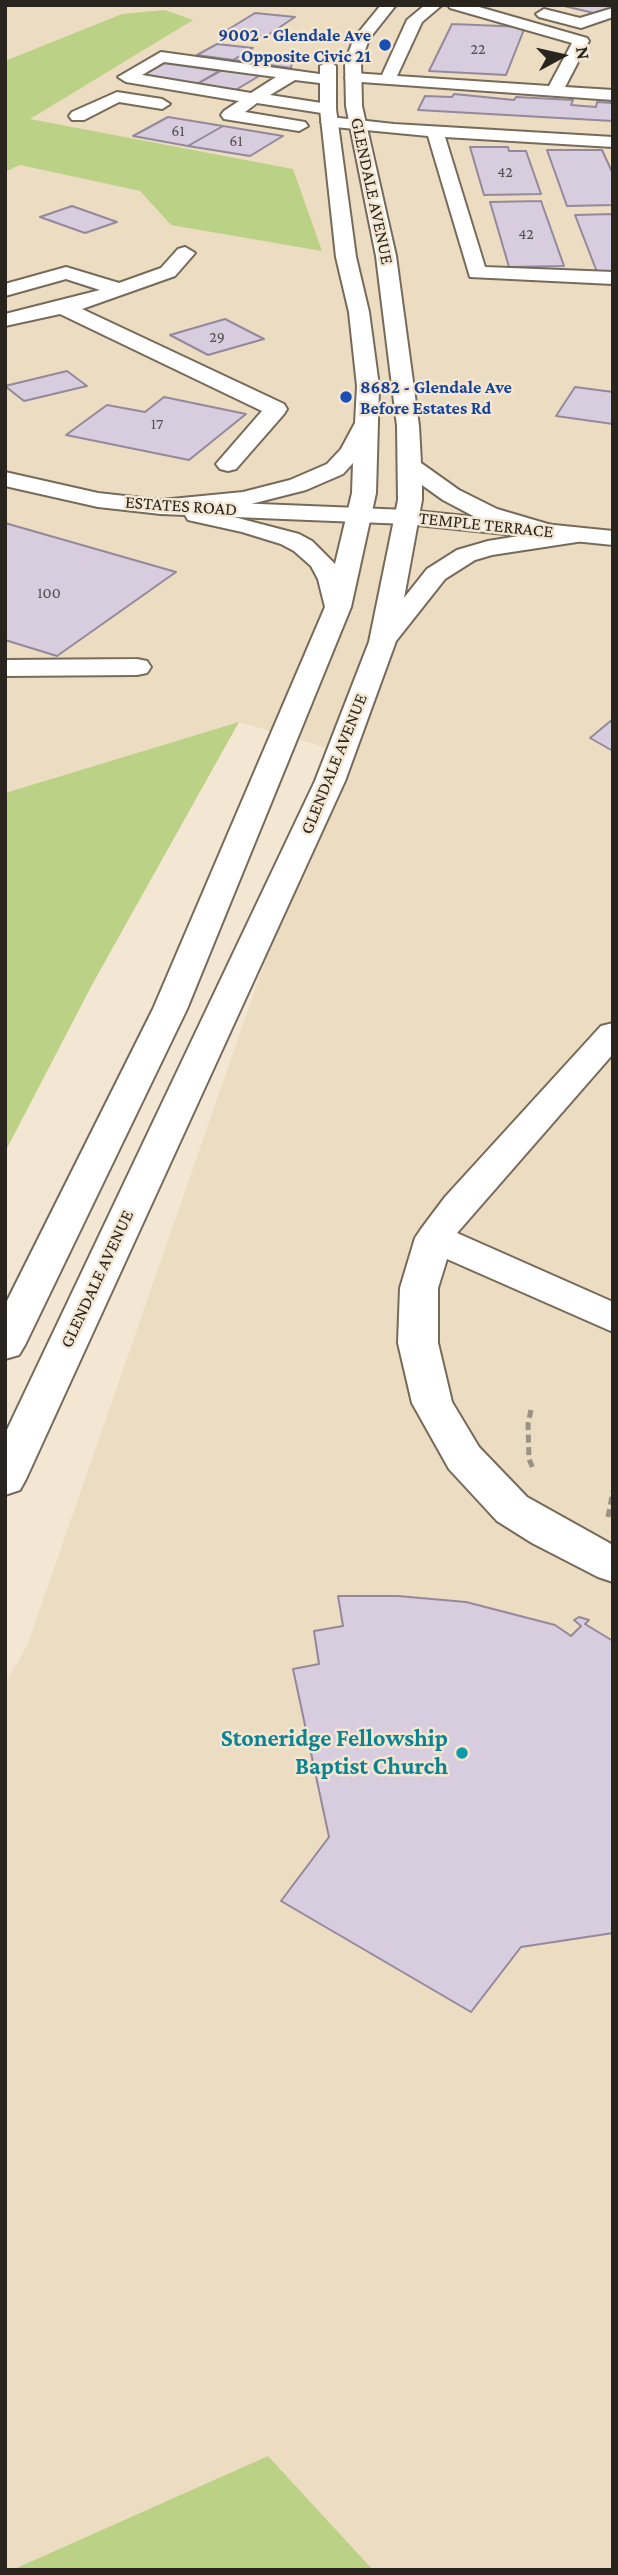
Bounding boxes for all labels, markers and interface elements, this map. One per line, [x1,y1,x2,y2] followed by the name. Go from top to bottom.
[527,21,597,91] north arrow
[218,24,371,66] place label: 9002 - Glendale Ave Opposite Civic 21
[377,37,393,53] marker: 9002 - Glendale Ave Opposite Civic 21
[470,39,486,59] house number: 22
[572,45,595,61] text: N
[346,116,398,266] street label: GLENDALE AVENUE
[171,121,185,141] house number: 61
[229,131,243,151] house number: 61
[497,162,513,182] house number: 42
[518,224,534,244] house number: 42
[209,327,225,347] house number: 29
[360,376,512,418] place label: 8682 - Glendale Ave Before Estates Rd
[338,389,354,405] marker: 8682 - Glendale Ave Before Estates Rd
[151,414,163,434] house number: 17
[124,491,238,521] street label: ESTATES ROAD
[418,507,554,543] street label: TEMPLE TERRACE
[37,583,61,603] house number: 100
[296,691,372,837] street label: GLENDALE AVENUE
[56,1207,138,1351] street label: GLENDALE AVENUE
[221,1725,448,1781] place label: Stoneridge Fellowship Baptist Church
[454,1745,470,1761] marker: Stoneridge Fellowship Baptist Church

